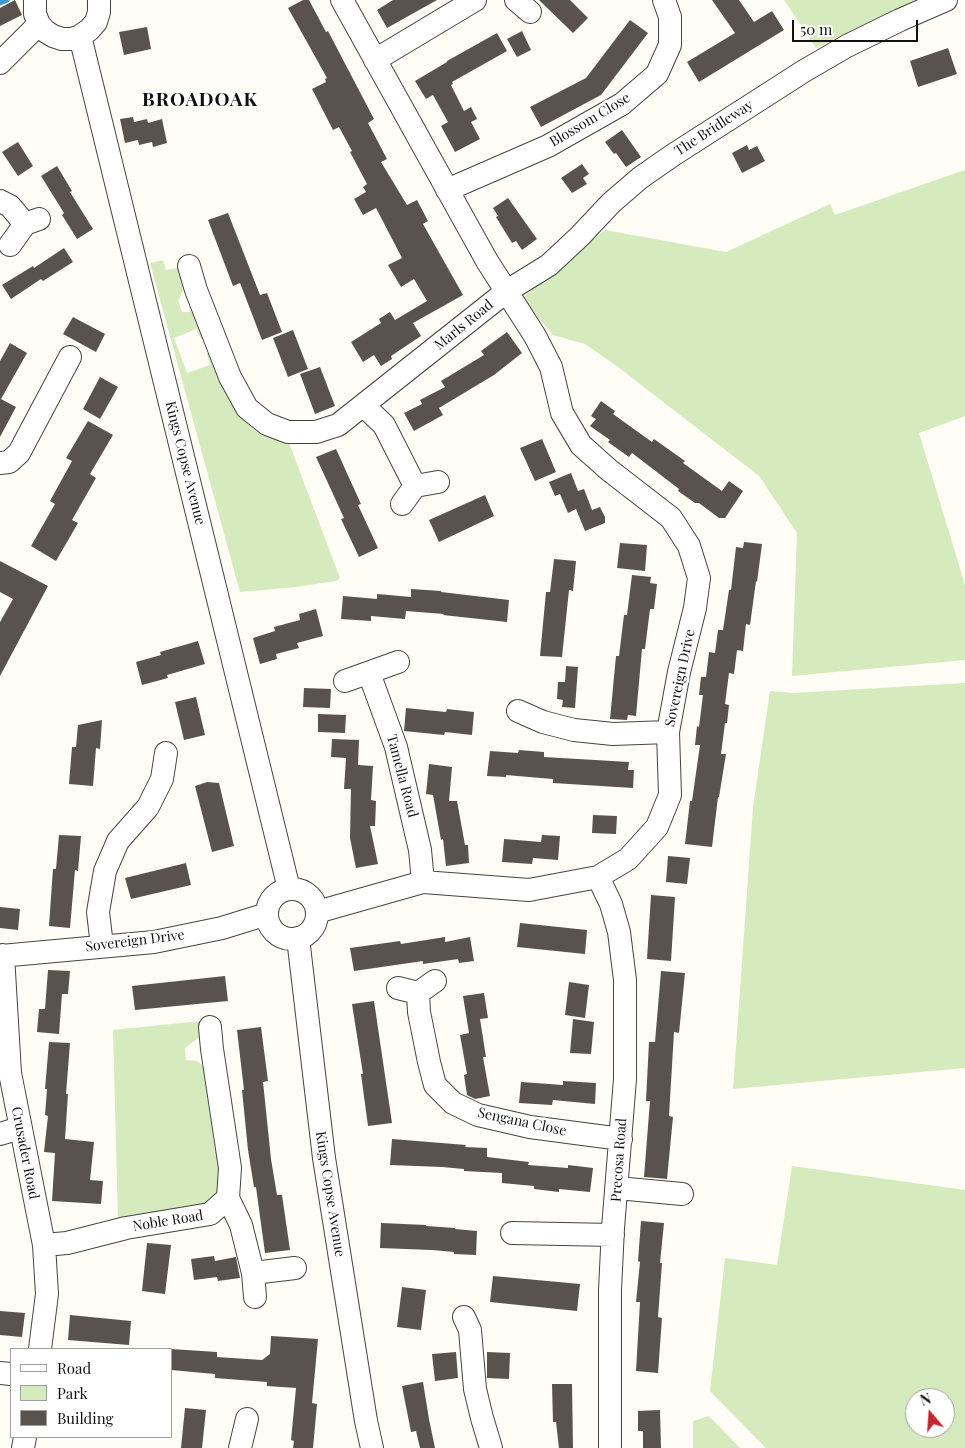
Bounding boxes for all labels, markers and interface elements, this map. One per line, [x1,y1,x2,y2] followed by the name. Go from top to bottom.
[795,10,921,42] scale bar
[800,19,832,39] text: 50 m
[141,89,259,111] district label: BROADOAK
[547,89,633,151] street label: Blossom Close
[672,96,756,160] street label: The Bridleway
[431,296,497,354] street label: Marls Road
[161,399,209,527] street label: Kings Copse Avenue
[661,628,699,728] street label: Sovereign Drive
[383,733,421,819] street label: Tamella Road
[85,927,185,955] street label: Sovereign Drive
[476,1104,568,1140] street label: Sengana Close
[8,1105,42,1201] street label: Crusader Road
[608,1117,630,1203] street label: Precosa Road
[312,1130,348,1258] street label: Kings Copse Avenue
[131,1207,205,1235] street label: Noble Road
[10,1348,172,1438] legend
[57,1358,91,1378] text: Road
[57,1383,88,1403] text: Park
[905,1388,955,1438] north arrow
[918,1389,933,1410] text: N
[57,1408,113,1428] text: Building

